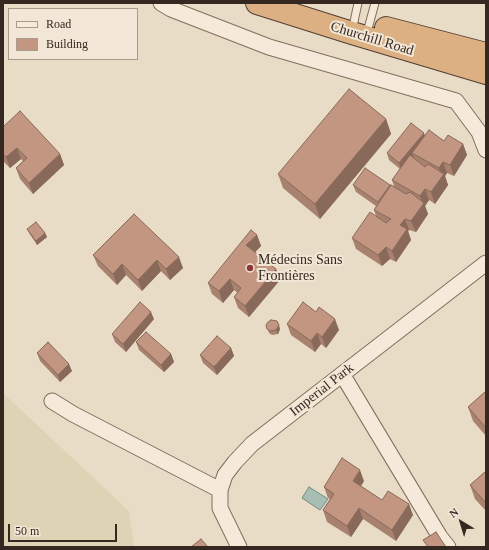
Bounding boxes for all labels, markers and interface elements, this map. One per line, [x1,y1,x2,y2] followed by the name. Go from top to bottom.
[8,8,138,60] legend
[46,17,71,31] text: Road
[328,18,416,60] street label: Churchill Road
[46,37,88,51] text: Building
[258,252,342,284] place label: Médecins Sans Frontières
[245,263,255,273] marker: Médecins Sans Frontières
[287,360,357,420] street label: Imperial Park
[441,502,481,542] north arrow
[447,505,460,520] text: N
[10,516,119,542] scale bar
[15,524,39,538] text: 50 m

